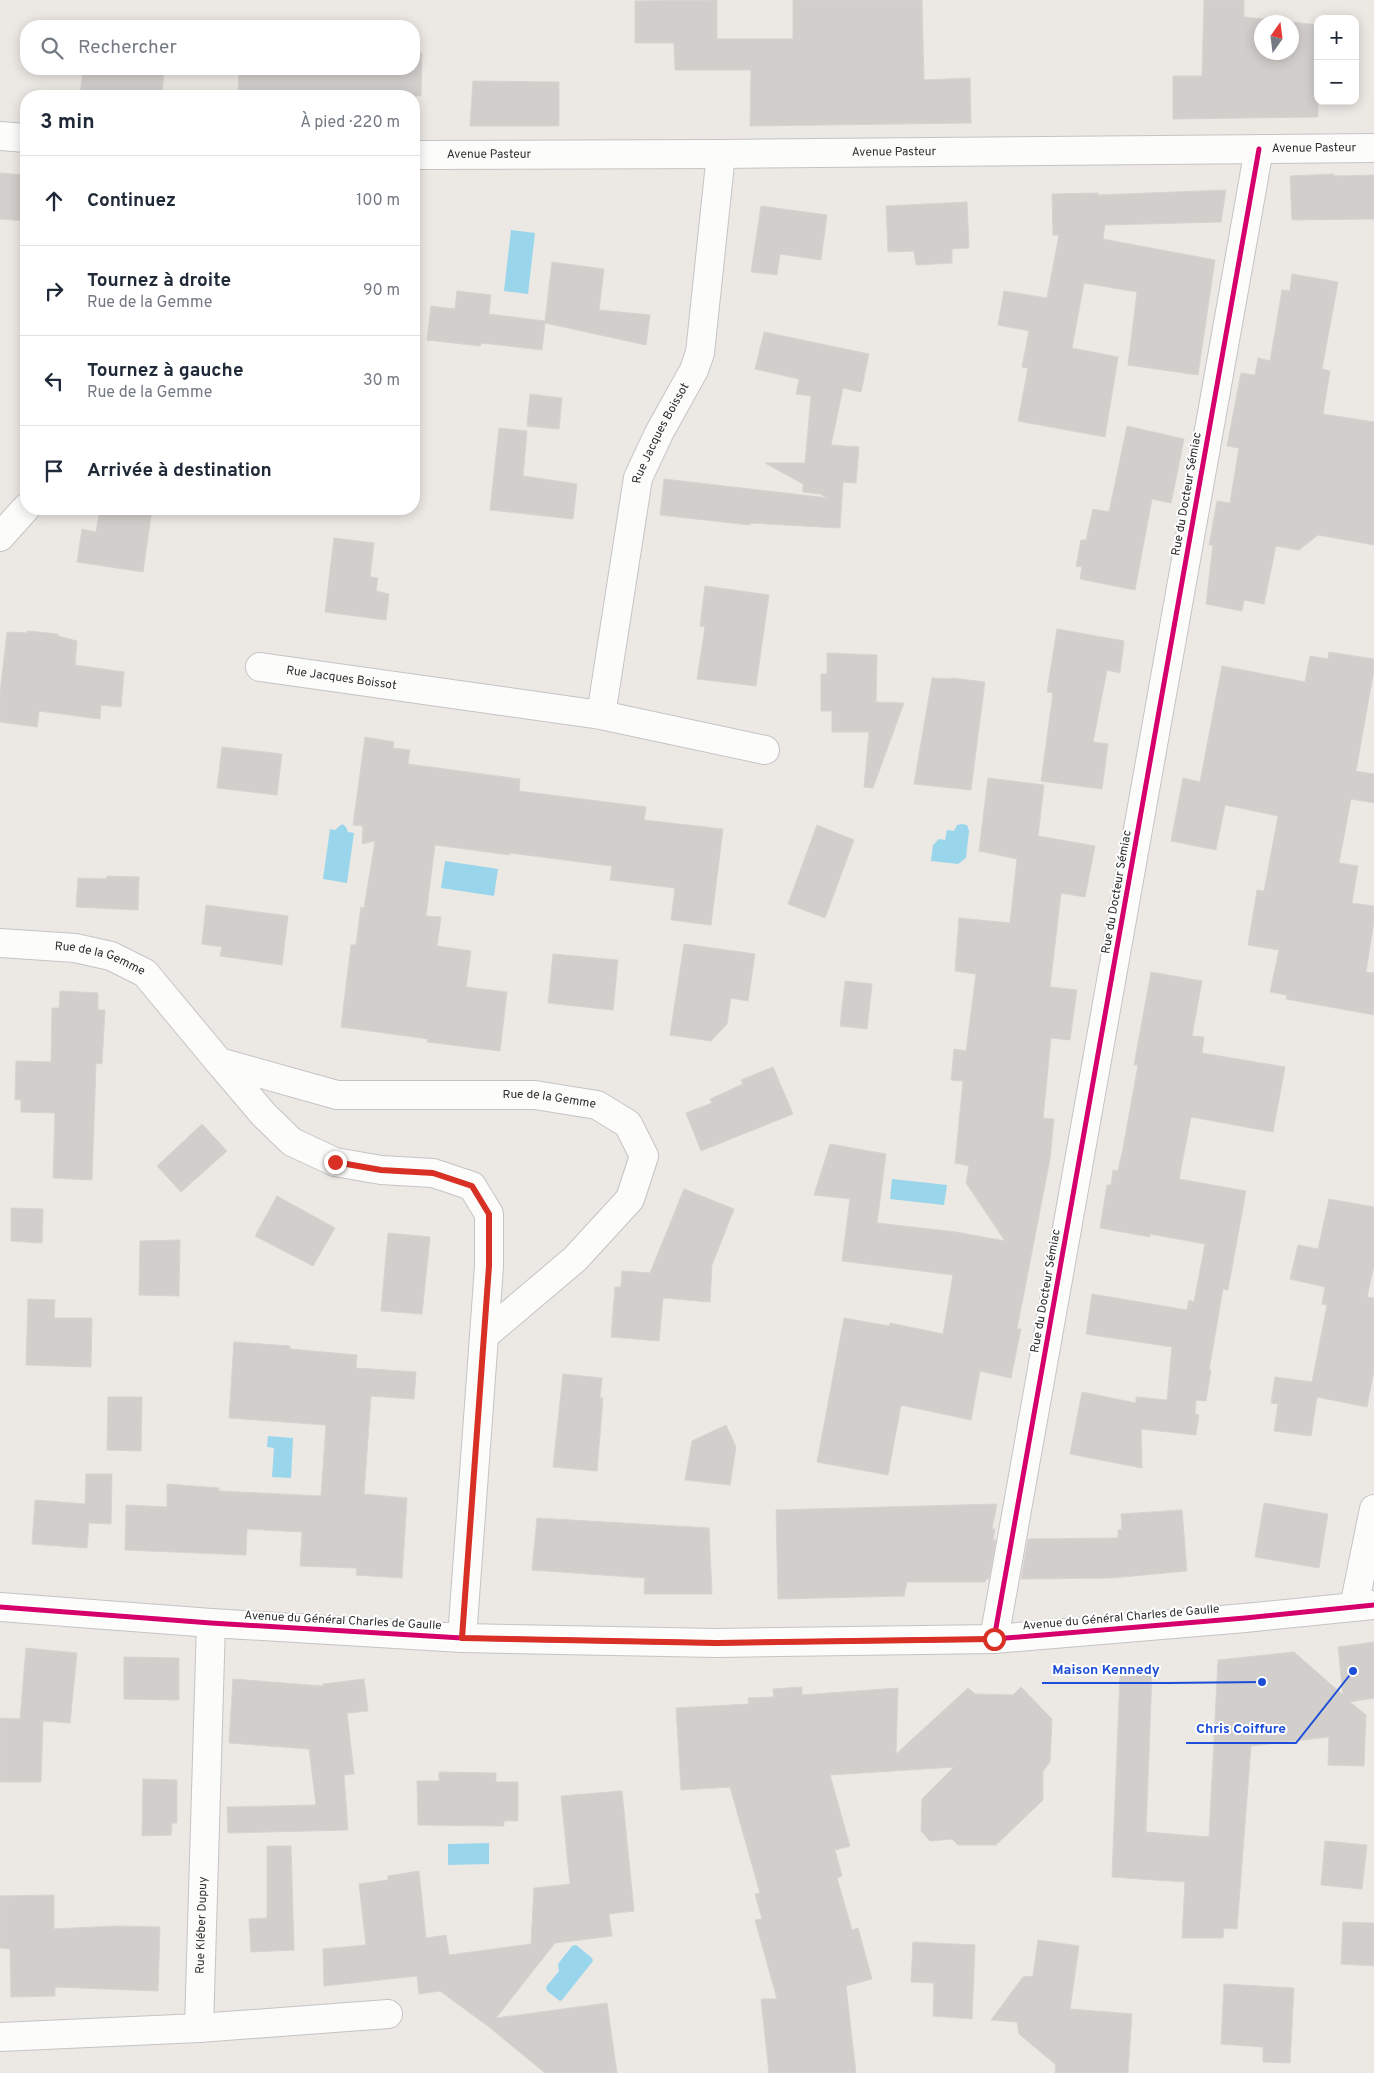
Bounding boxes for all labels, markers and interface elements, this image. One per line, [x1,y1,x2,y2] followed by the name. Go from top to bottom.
[1254,15,1299,60] north arrow
[1314,15,1359,105] map controls
[1314,15,1359,60] button: +
[20,20,420,75] search box
[38,34,66,62] icon: search
[78,36,177,60] text: Rechercher
[1314,60,1359,105] button: −
[40,109,95,136] text: 3 min
[300,113,400,133] text: À pied · 220 m
[1272,140,1357,157] street label: Avenue Pasteur
[852,144,937,161] street label: Avenue Pasteur
[447,147,532,163] street label: Avenue Pasteur
[40,187,68,215] icon: ahead
[87,189,176,213] text: Continuez
[356,191,400,211] text: 100 m
[87,269,231,293] text: Tournez à droite
[40,277,68,305] icon: right
[363,281,400,301] text: 90 m
[87,293,212,313] text: Rue de la Gemme
[87,359,244,383] text: Tournez à gauche
[40,367,68,395] icon: left
[363,371,400,391] text: 30 m
[629,380,693,485] street label: Rue Jacques Boissot
[87,383,212,403] text: Rue de la Gemme
[1168,431,1206,557] street label: Rue du Docteur Sémiac
[40,457,68,485] icon: arrive
[87,459,272,483] text: Arrivée à destination
[285,663,397,694] street label: Rue Jacques Boissot
[1098,829,1136,955] street label: Rue du Docteur Sémiac
[54,939,148,980] street label: Rue de la Gemme
[503,1087,597,1113] street label: Rue de la Gemme
[324,1151,347,1174] route end
[1027,1228,1065,1354] street label: Rue du Docteur Sémiac
[1022,1601,1220,1635] street label: Avenue du Général Charles de Gaulle
[244,1608,442,1634] street label: Avenue du Général Charles de Gaulle
[983,1628,1006,1651] route start
[1042,1654,1169,1683] callout: Maison Kennedy
[1052,1662,1160,1679] text: Maison Kennedy
[1186,1714,1296,1743] callout: Chris Coiffure
[1196,1721,1286,1738] text: Chris Coiffure
[193,1876,211,1974] street label: Rue Kléber Dupuy

